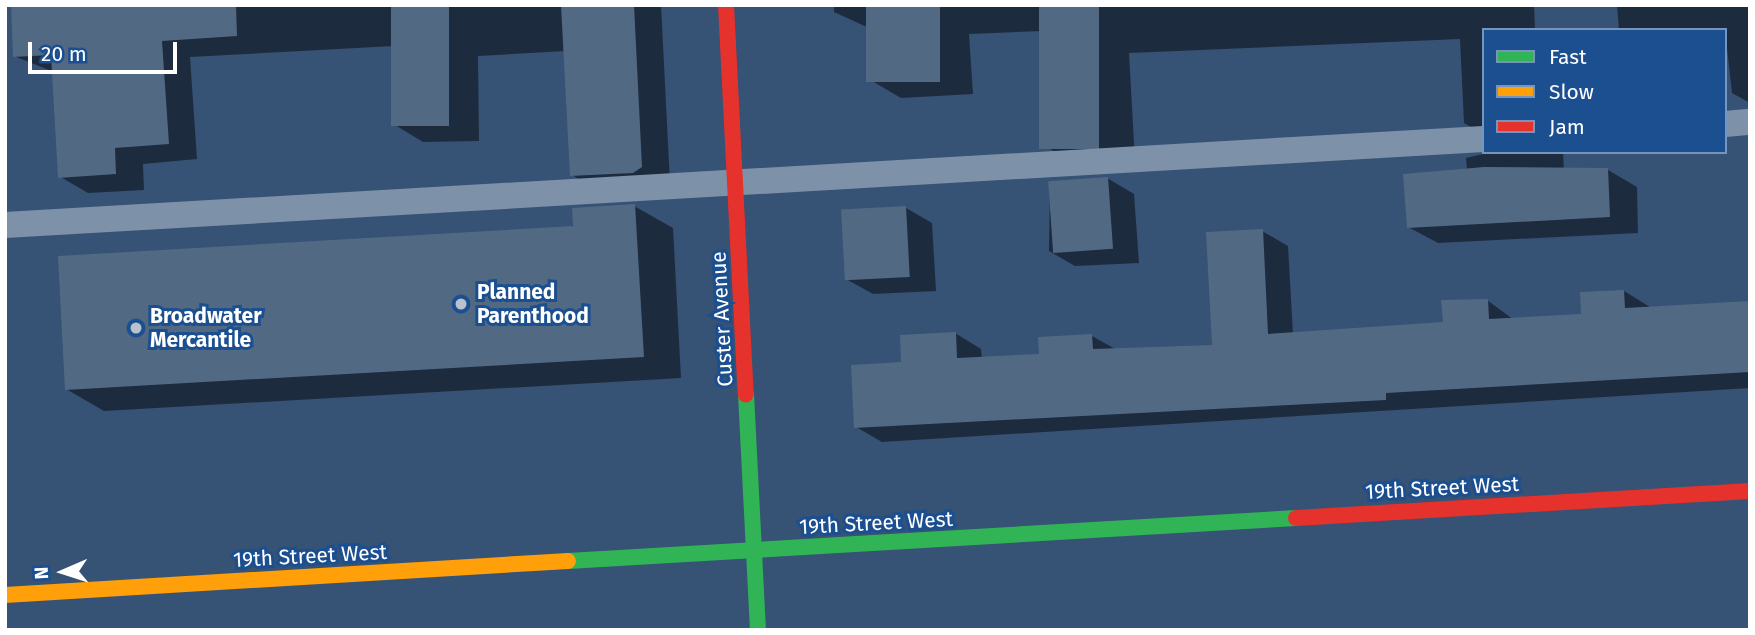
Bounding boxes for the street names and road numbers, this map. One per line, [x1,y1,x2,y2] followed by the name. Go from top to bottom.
[706,251,738,387] street label: Custer Avenue
[1364,471,1520,505] street label: 19th Street West
[798,506,954,540] street label: 19th Street West
[232,539,388,573] street label: 19th Street West

